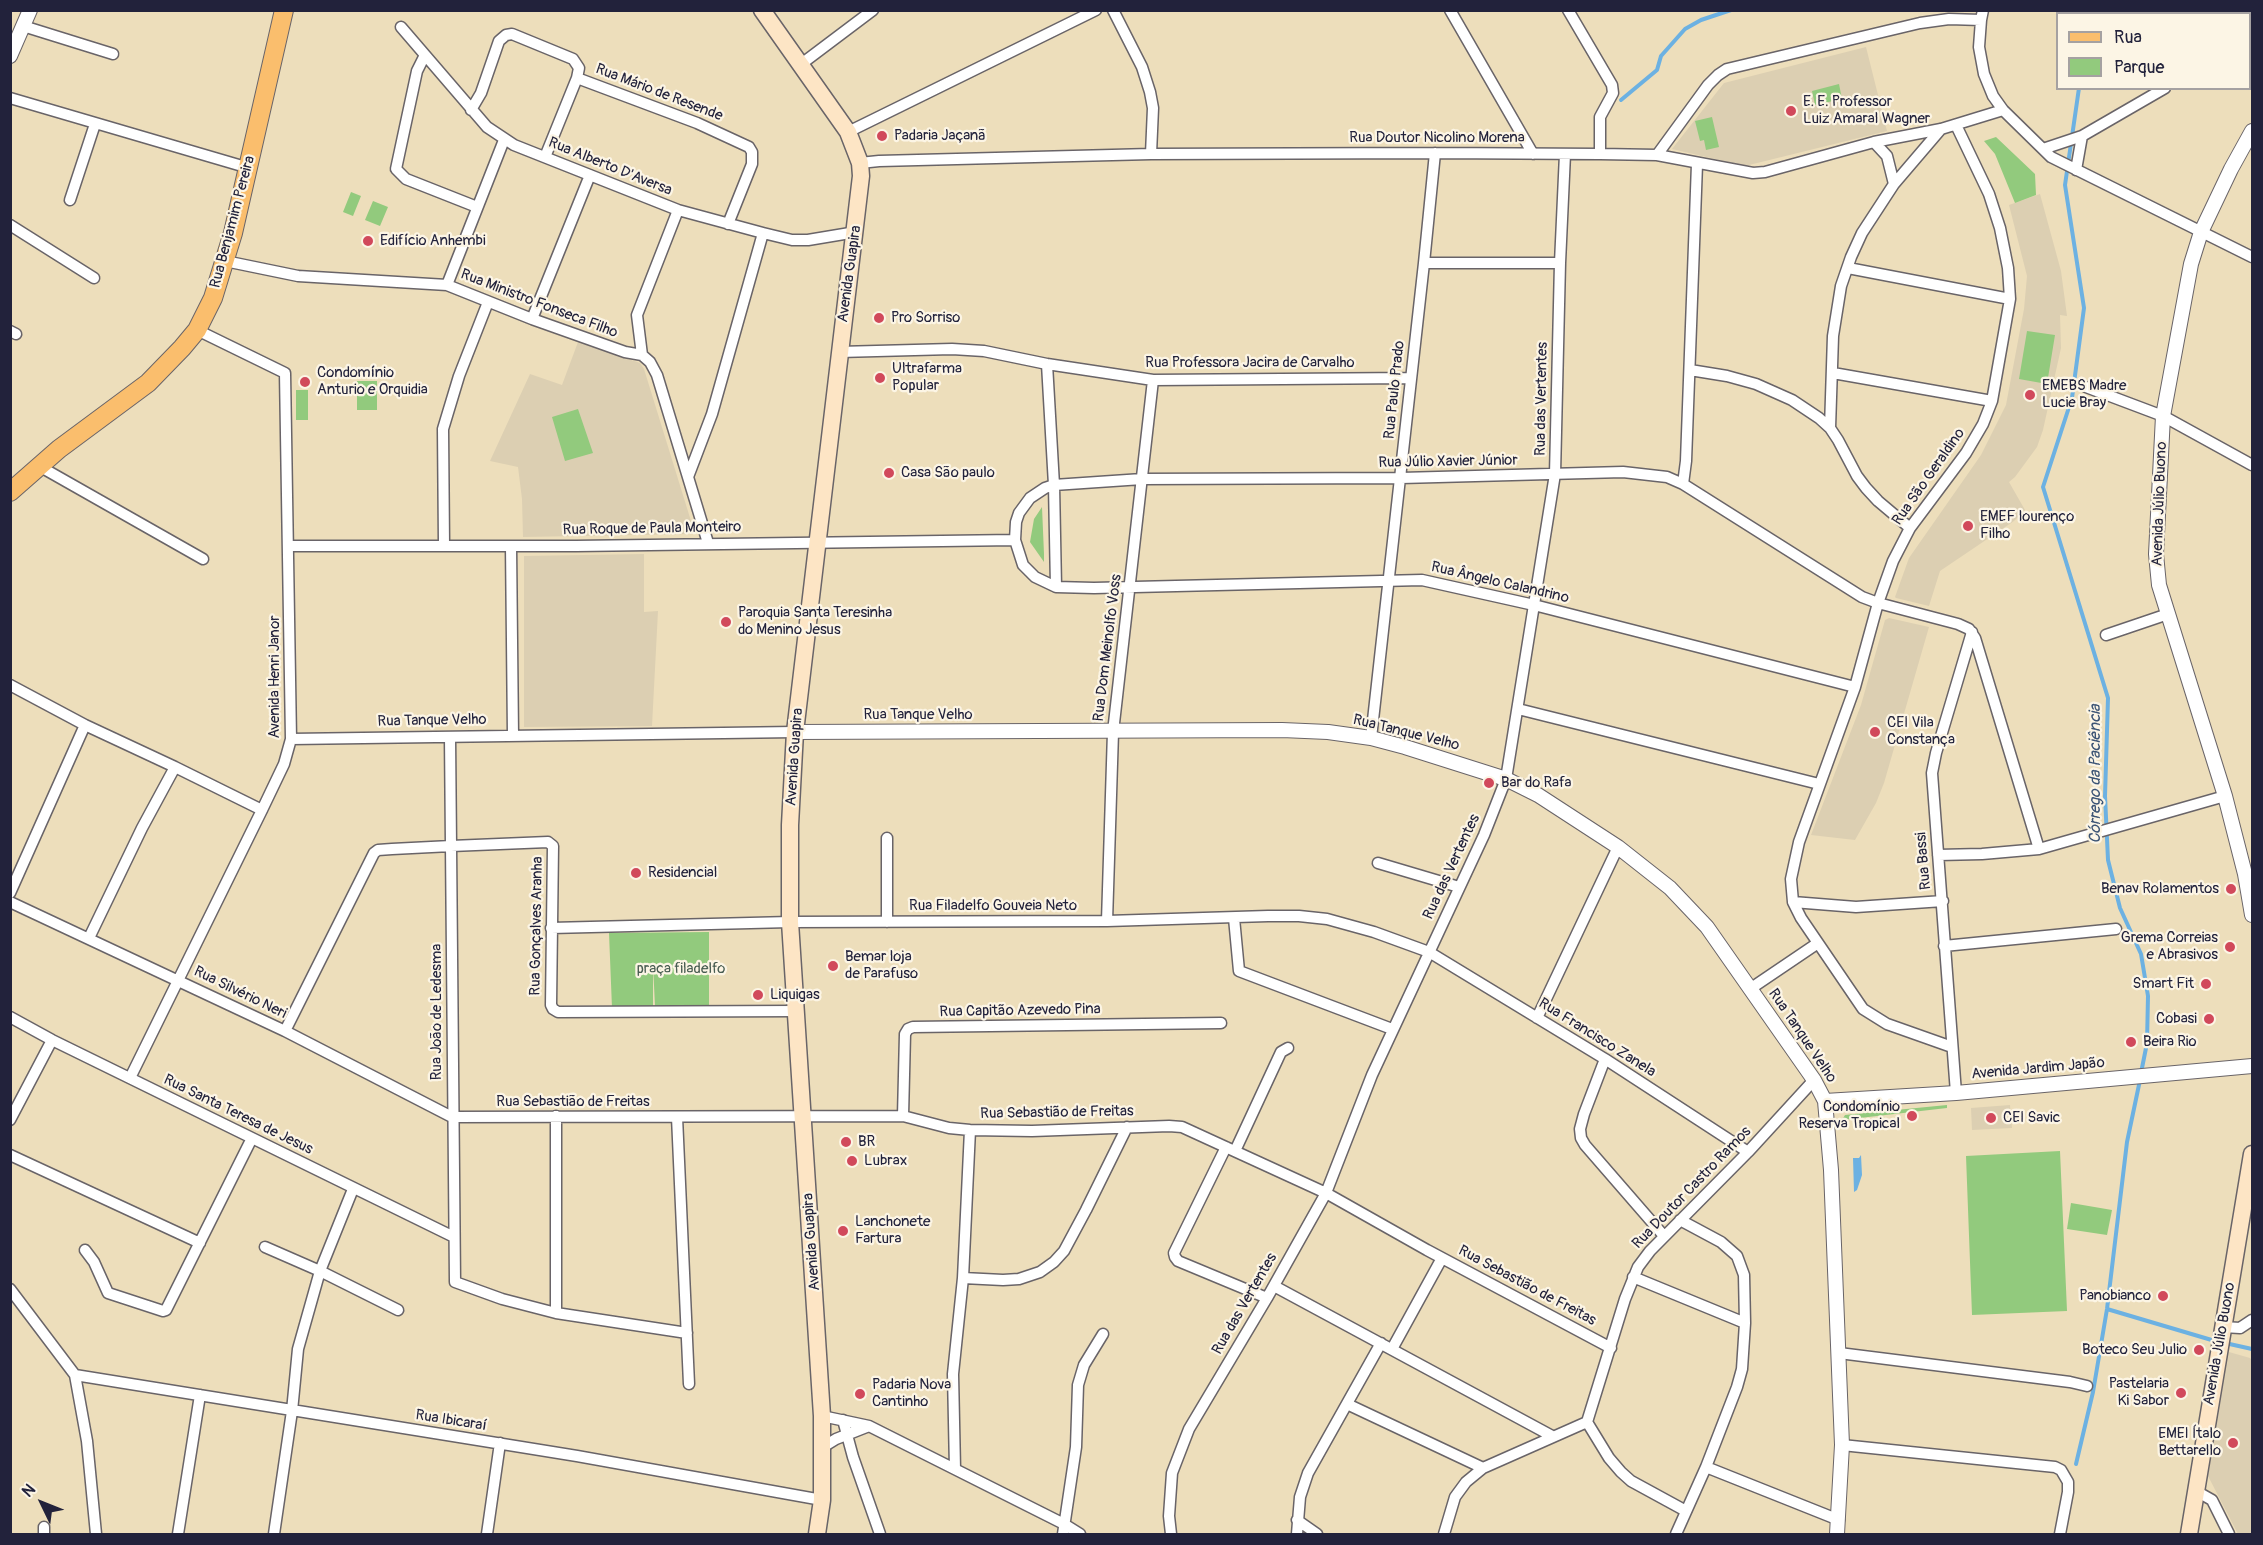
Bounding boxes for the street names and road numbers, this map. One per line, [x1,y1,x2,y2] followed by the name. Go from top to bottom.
[593,60,725,126] street label: Rua Mário de Resende
[1349,129,1525,147] street label: Rua Doutor Nicolino Morena
[546,134,674,200] street label: Rua Alberto D'Aversa
[207,154,259,290] street label: Rua Benjamim Pereira
[834,224,866,324] street label: Avenida Guapira
[458,266,620,342] street label: Rua Ministro Fonseca Filho
[1381,340,1409,440] street label: Rua Paulo Prado
[1532,342,1552,456] street label: Rua das Vertentes
[1145,354,1355,372] street label: Rua Professora Jacira de Carvalho
[1889,425,1969,529] street label: Rua São Geraldino
[2149,441,2171,567] street label: Avenida Júlio Buono
[1378,452,1518,472] street label: Rua Júlio Xavier Júnior
[563,518,741,540] street label: Rua Roque de Paula Monteiro
[1429,558,1571,608] street label: Rua Ângelo Calandrino
[1090,573,1126,723] street label: Rua Dom Meinolfo Voss
[266,615,284,739] street label: Avenida Henri Janor
[863,706,973,724] street label: Rua Tanque Velho
[783,708,807,806] street label: Avenida Guapira
[377,711,487,731] street label: Rua Tanque Velho
[1351,711,1461,755] street label: Rua Tanque Velho
[1420,811,1484,923] street label: Rua das Vertentes
[1913,831,1935,891] street label: Rua Bassi
[527,856,547,996] street label: Rua Gonçalves Aranha
[909,897,1077,915] street label: Rua Filadelfo Gouveia Neto
[428,944,446,1080] street label: Rua João de Ledesma
[191,963,289,1023] street label: Rua Silvério Neri
[1764,986,1840,1086] street label: Rua Tanque Velho
[1535,995,1659,1081] street label: Rua Francisco Zanela
[939,1001,1101,1021] street label: Rua Capitão Azevedo Pina
[1971,1054,2105,1084] street label: Avenida Jardim Japão
[160,1071,316,1159] street label: Rua Santa Teresa de Jesus
[496,1093,650,1111] street label: Rua Sebastião de Freitas
[980,1103,1134,1123] street label: Rua Sebastião de Freitas
[1629,1123,1755,1253] street label: Rua Doutor Castro Ramos
[800,1193,824,1291] street label: Avenida Guapira
[1455,1242,1599,1330] street label: Rua Sebastião de Freitas
[1209,1250,1281,1358] street label: Rua das Vertentes
[2200,1281,2240,1407] street label: Avenida Júlio Buono
[414,1406,488,1436] street label: Rua Ibicaraí

